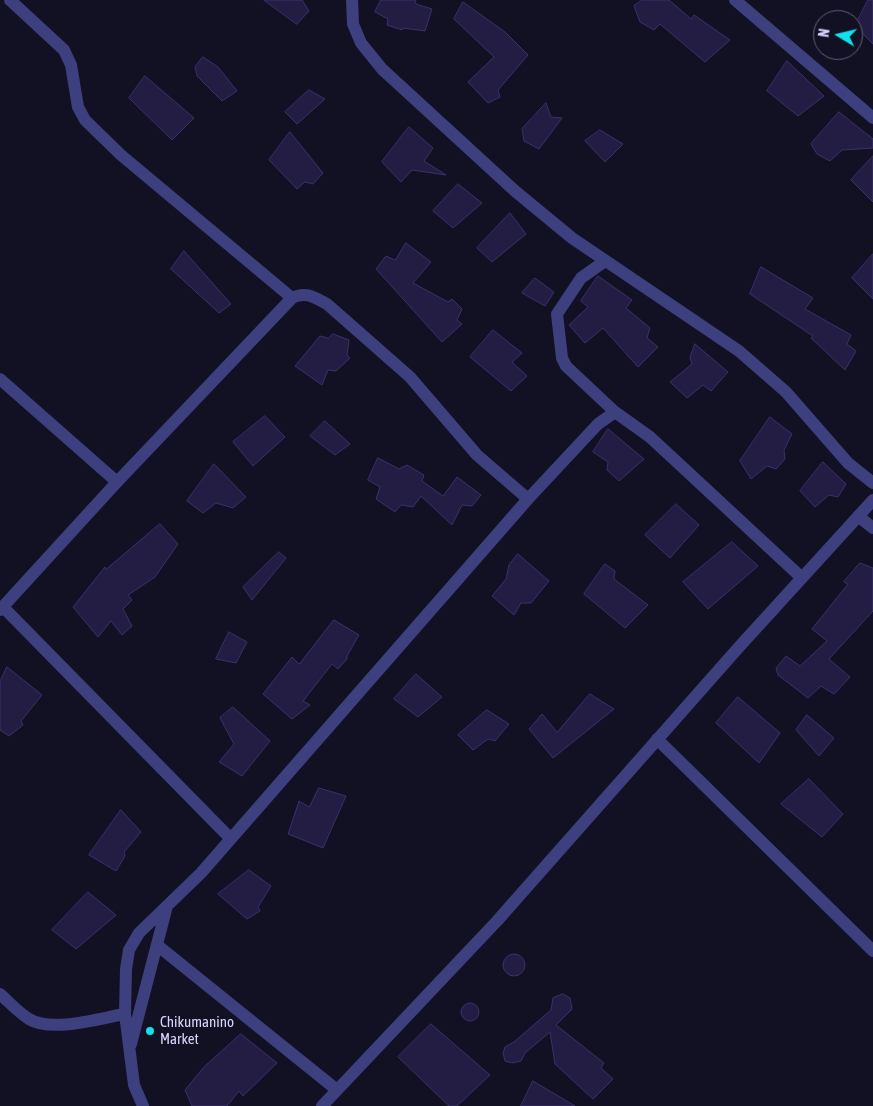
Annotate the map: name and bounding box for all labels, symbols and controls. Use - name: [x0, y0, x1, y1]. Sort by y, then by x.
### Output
- north arrow: [813, 10, 863, 60]
- text: N: [816, 27, 833, 38]
- place label: Chikumanino Market: [160, 1013, 234, 1048]
- marker: Chikumanino Market: [144, 1025, 156, 1037]

